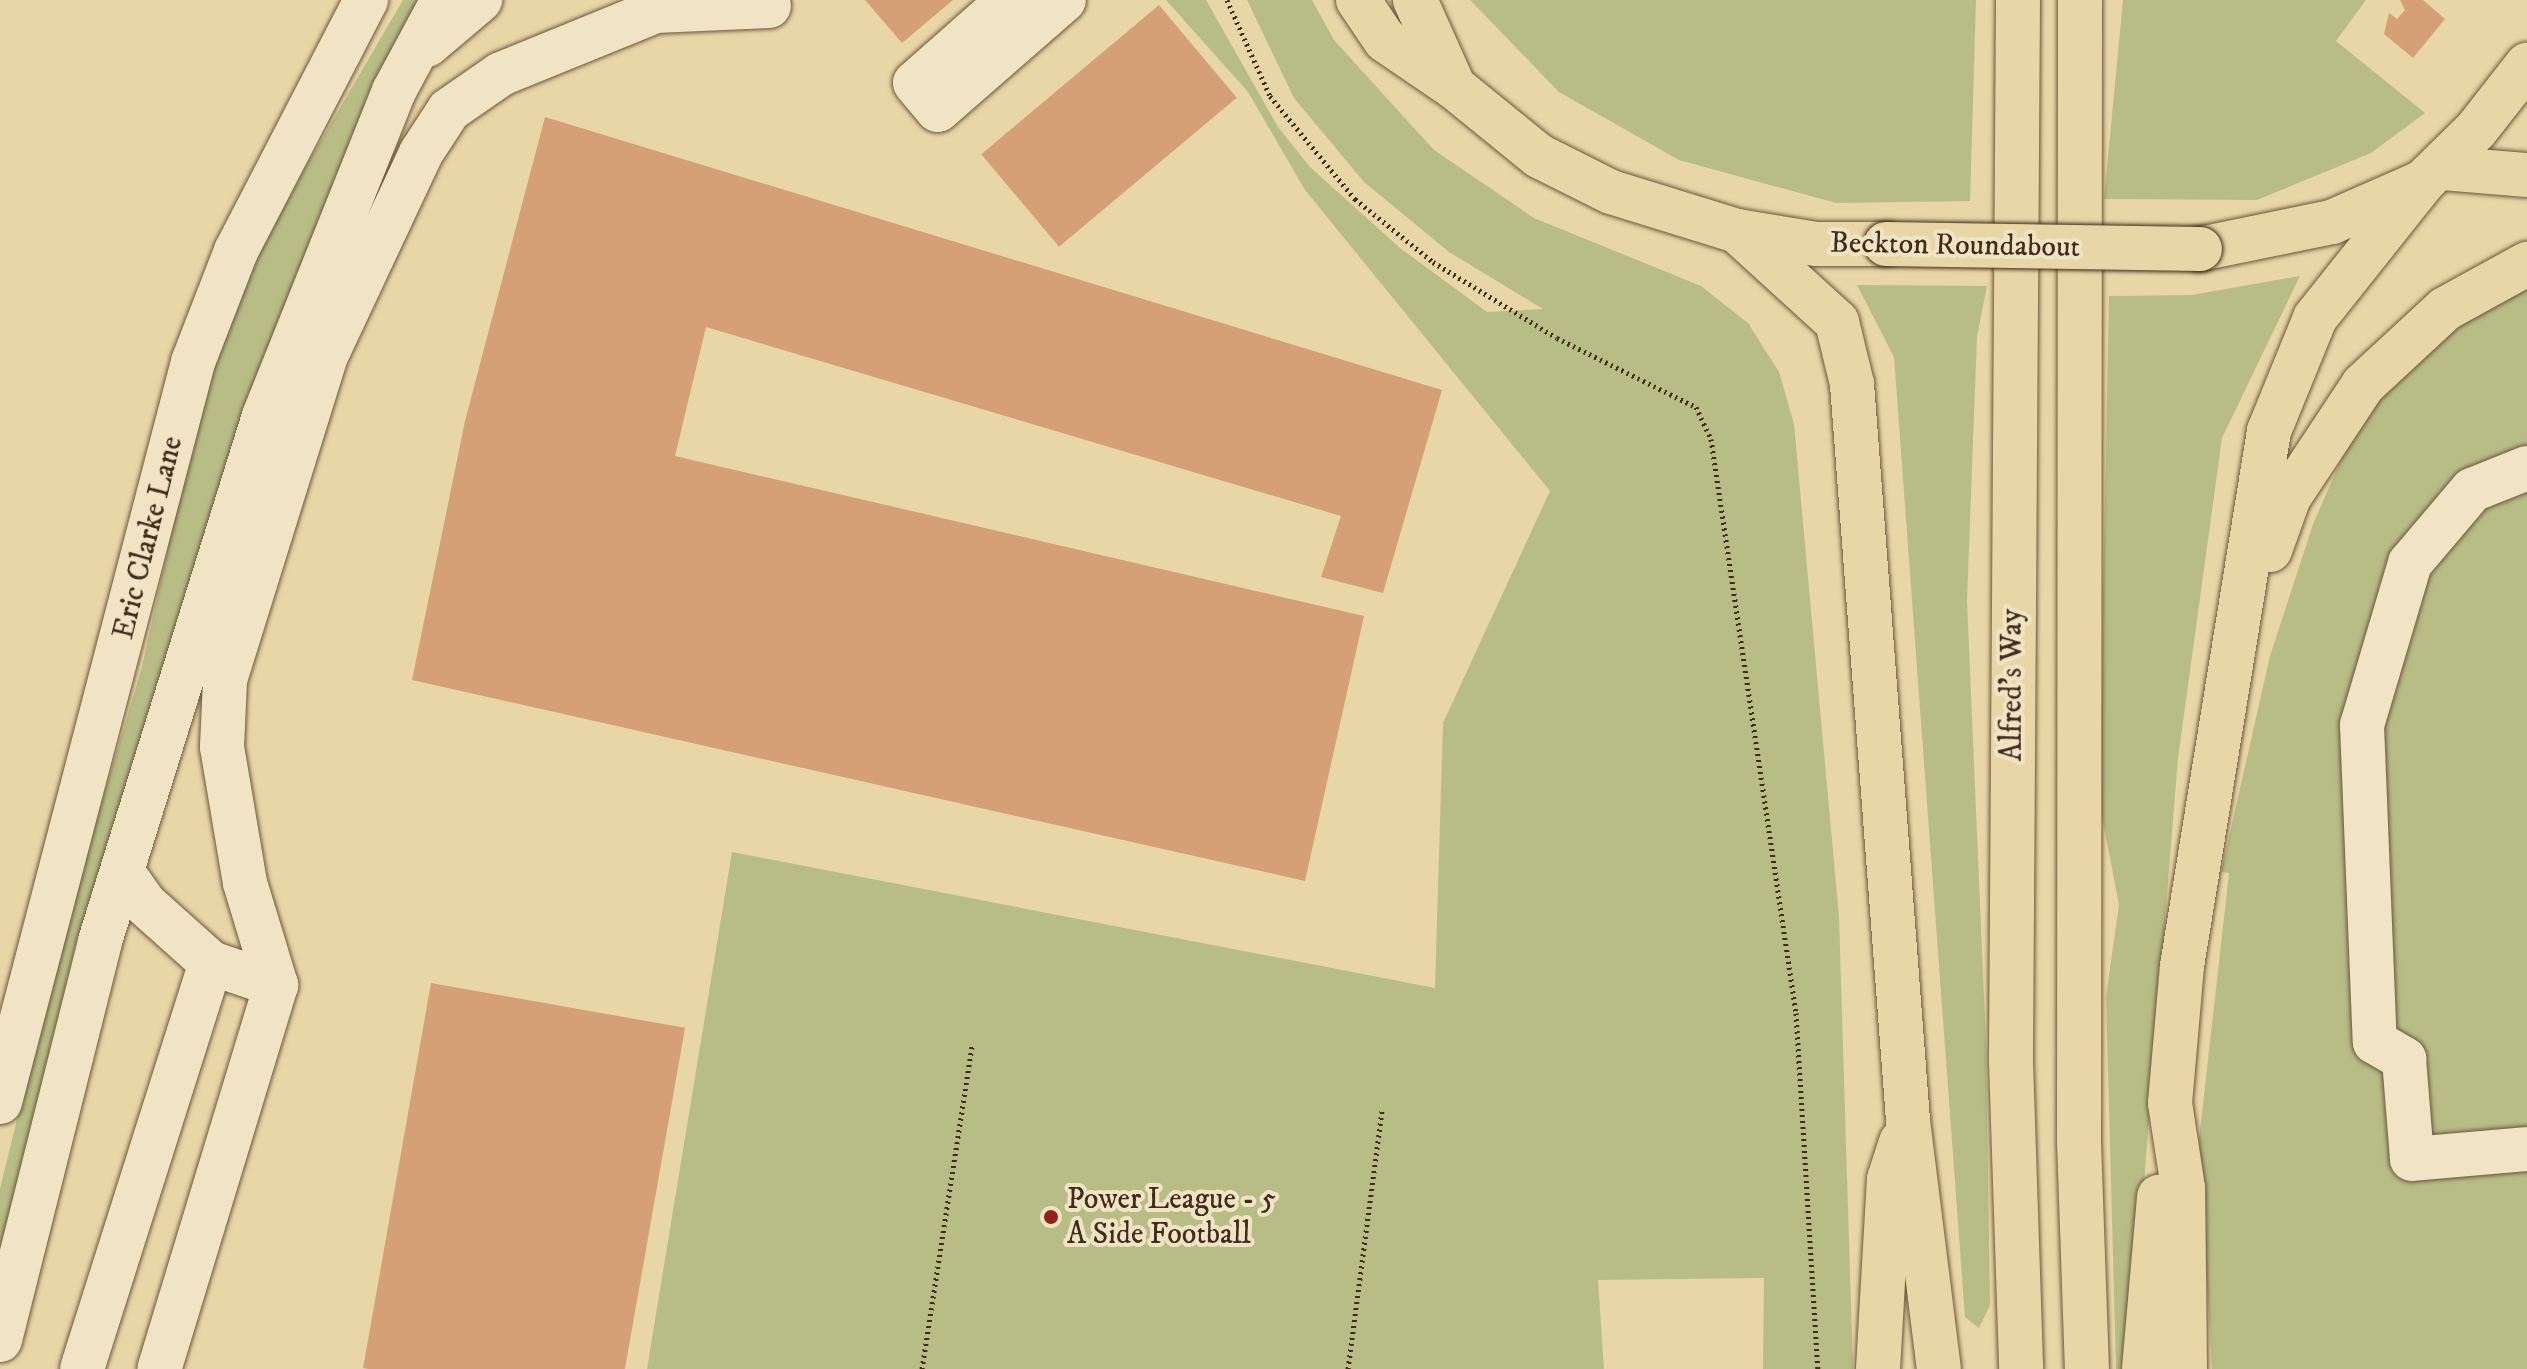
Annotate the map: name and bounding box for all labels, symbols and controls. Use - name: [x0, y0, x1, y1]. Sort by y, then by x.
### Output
- street label: Beckton Roundabout: [1830, 226, 2080, 266]
- street label: Eric Clarke Lane: [106, 433, 192, 643]
- street label: Alfred's Way: [1995, 609, 2031, 761]
- place label: Power League - 5 A Side Football: [1067, 1182, 1276, 1252]
- marker: Power League - 5 A Side Football: [1042, 1208, 1060, 1226]

